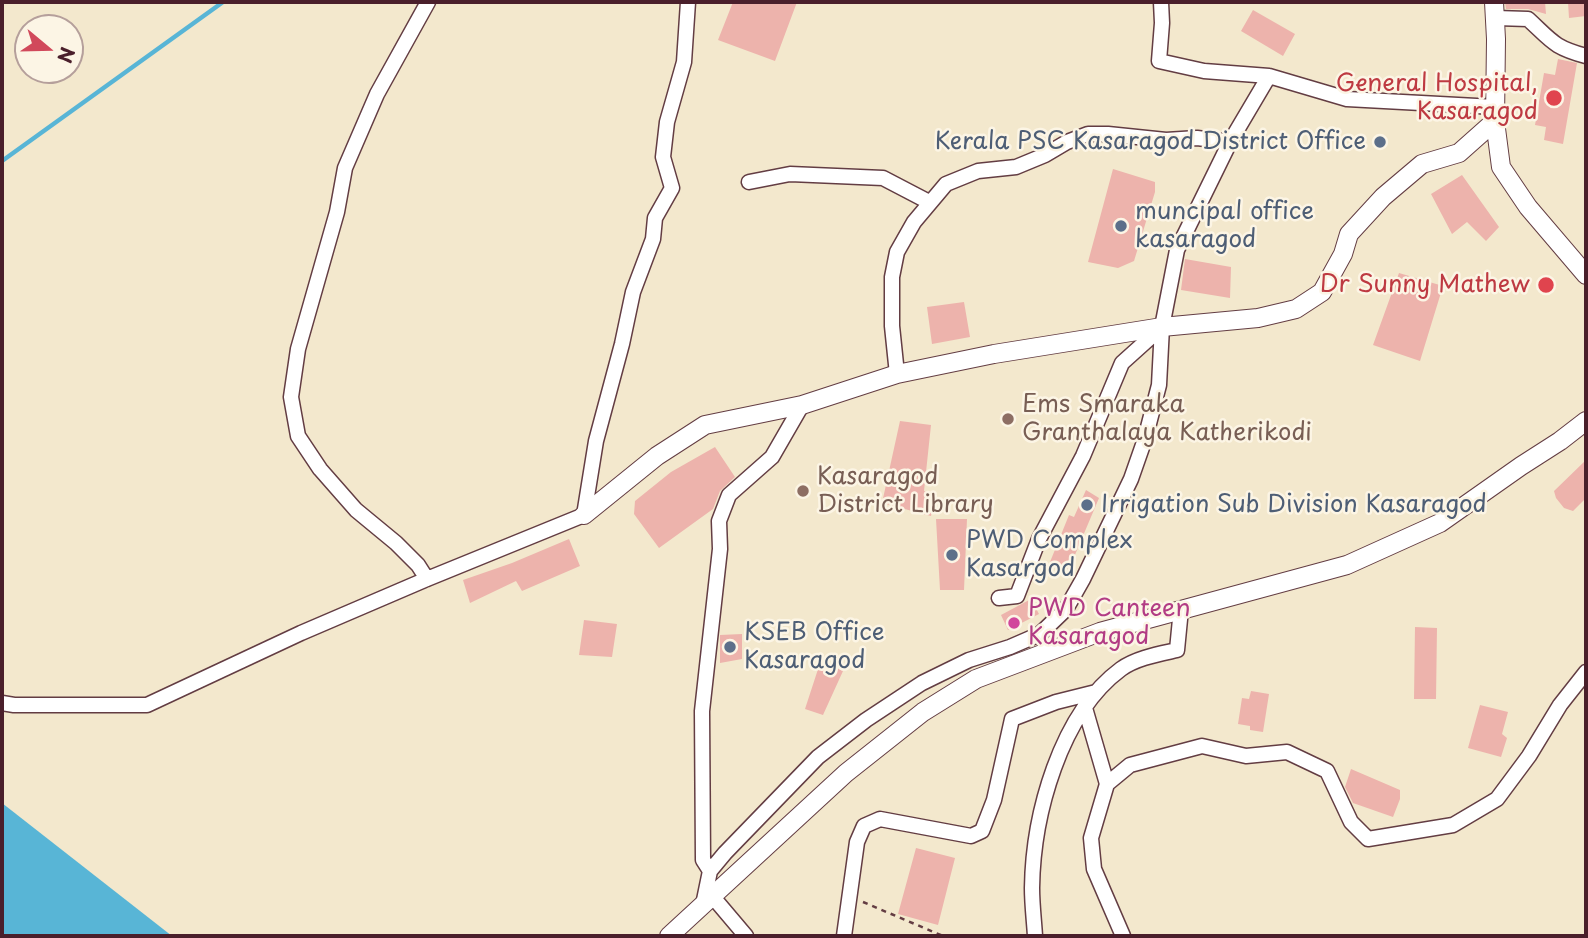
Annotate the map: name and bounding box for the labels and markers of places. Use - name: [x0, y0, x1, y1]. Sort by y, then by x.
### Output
- place label: General Hospital, Kasaragod: [1336, 70, 1538, 126]
- marker: General Hospital, Kasaragod: [1544, 88, 1564, 108]
- place label: Kerala PSC Kasaragod District Office: [935, 128, 1366, 156]
- marker: Kerala PSC Kasaragod District Office: [1372, 134, 1388, 150]
- place label: muncipal office kasaragod: [1135, 198, 1314, 254]
- marker: muncipal office kasaragod: [1113, 218, 1129, 234]
- place label: Dr Sunny Mathew: [1320, 271, 1530, 299]
- marker: Dr Sunny Mathew: [1536, 275, 1556, 295]
- place label: Ems Smaraka Granthalaya Katherikodi: [1022, 391, 1312, 447]
- marker: Ems Smaraka Granthalaya Katherikodi: [1000, 411, 1016, 427]
- place label: Kasaragod District Library: [817, 463, 994, 519]
- marker: Kasaragod District Library: [795, 483, 811, 499]
- place label: Irrigation Sub Division Kasaragod: [1101, 491, 1487, 519]
- marker: Irrigation Sub Division Kasaragod: [1079, 497, 1095, 513]
- place label: PWD Complex Kasargod: [966, 527, 1132, 583]
- marker: PWD Complex Kasargod: [944, 547, 960, 563]
- place label: PWD Canteen Kasaragod: [1028, 595, 1191, 651]
- marker: PWD Canteen Kasaragod: [1006, 615, 1022, 631]
- place label: KSEB Office Kasaragod: [744, 619, 885, 675]
- marker: KSEB Office Kasaragod: [722, 639, 738, 655]

